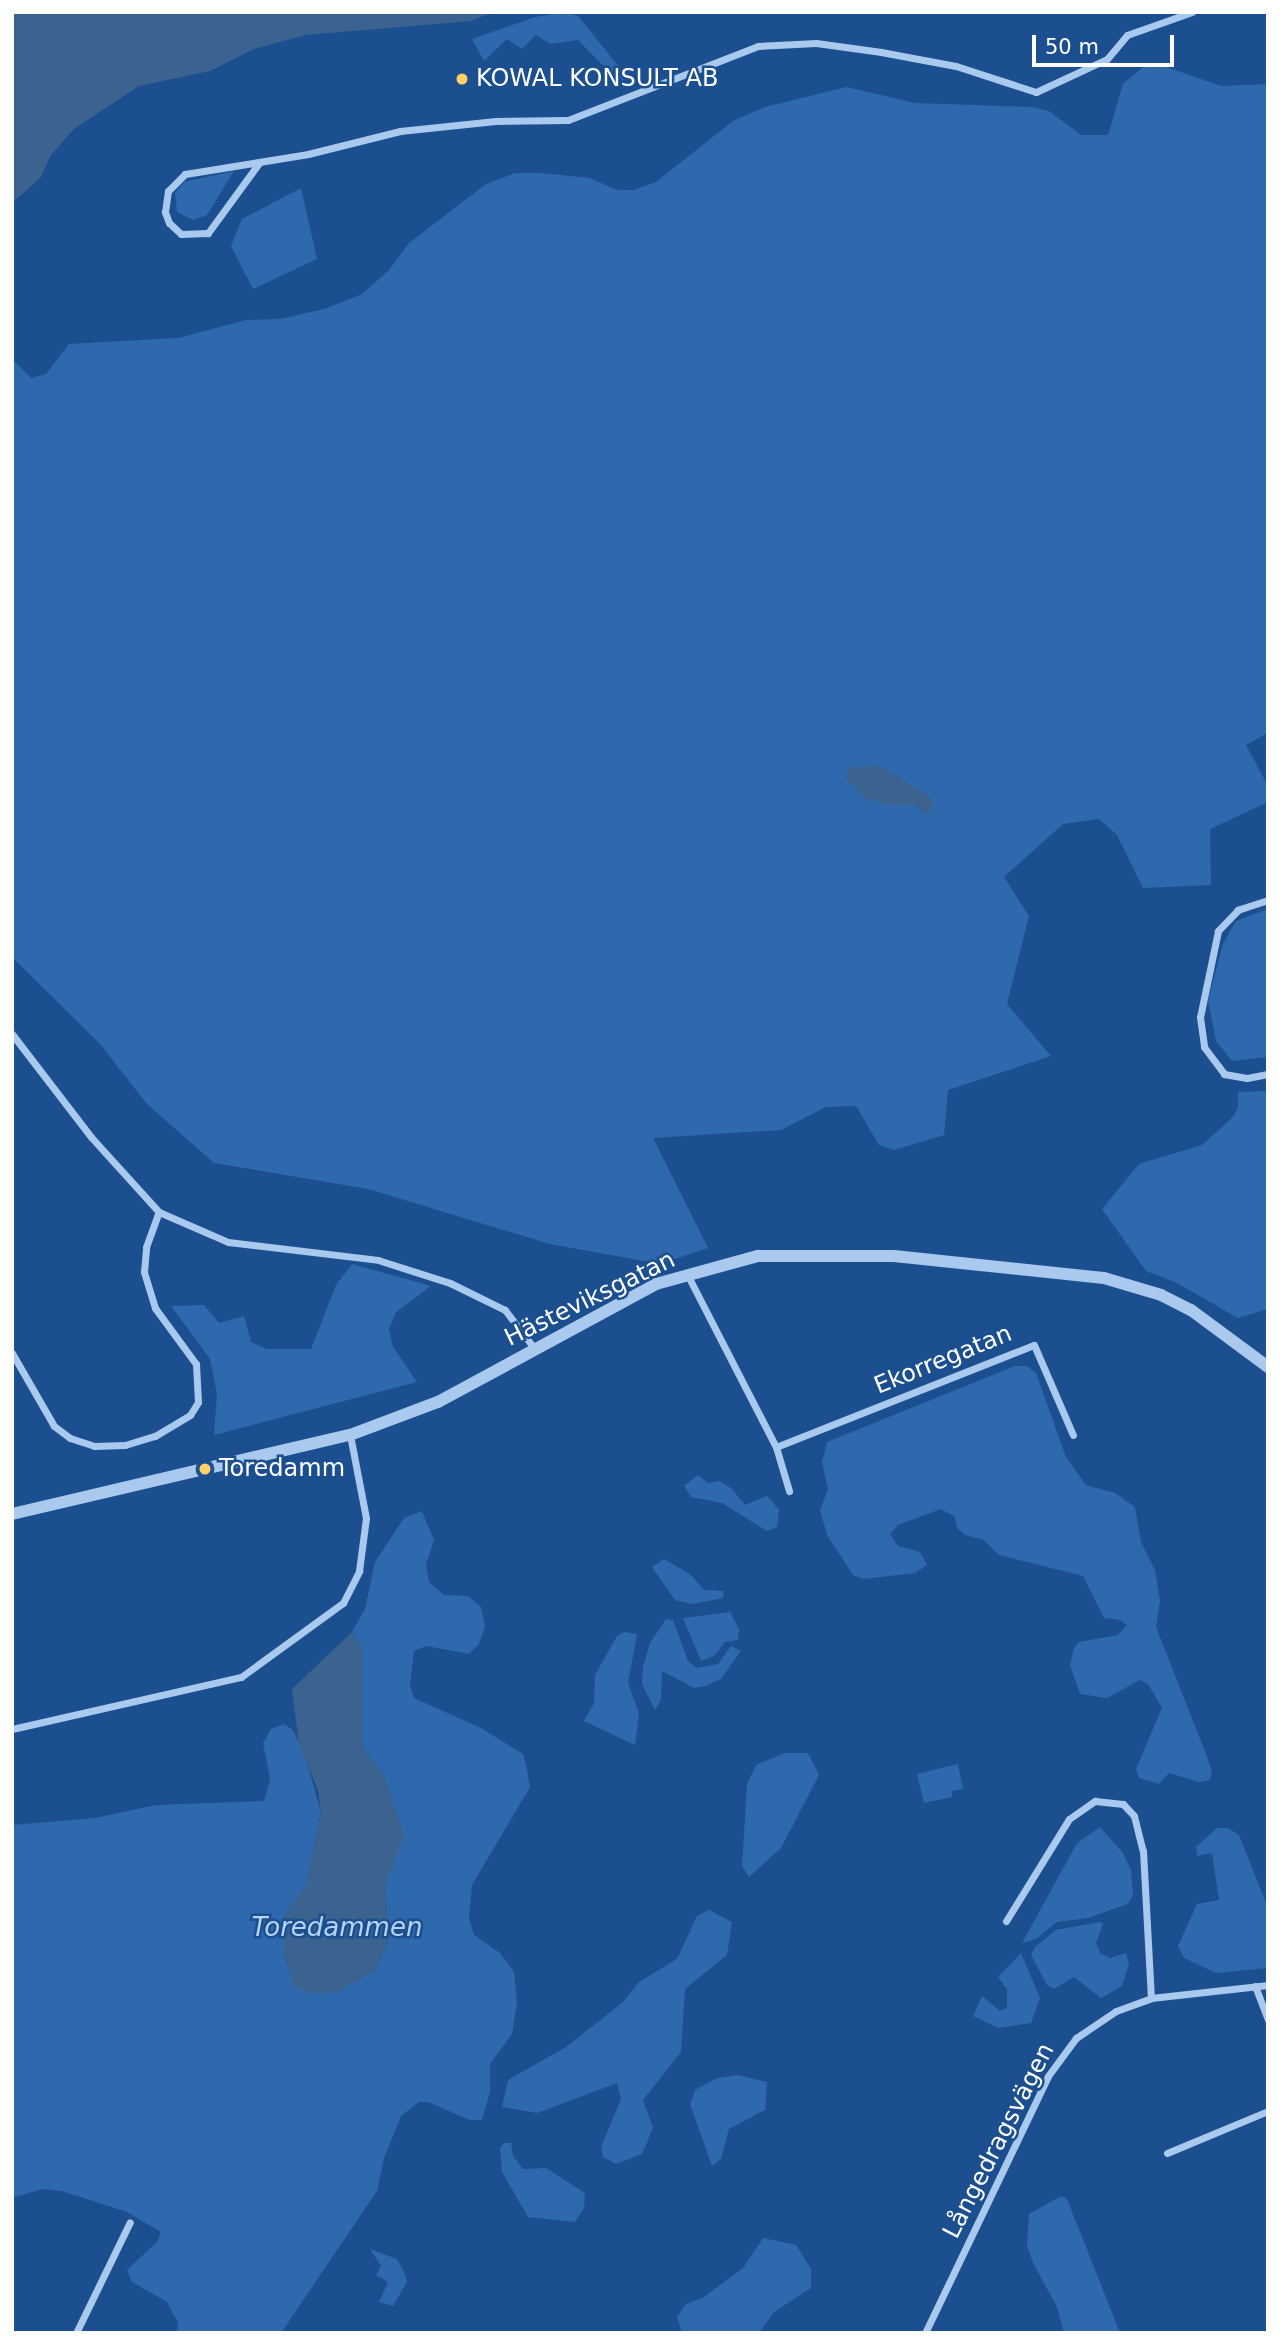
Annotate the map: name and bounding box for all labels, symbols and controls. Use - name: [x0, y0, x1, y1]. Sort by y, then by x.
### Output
- scale bar: [1035, 21, 1177, 65]
- text: 50 m: [1045, 35, 1099, 59]
- place label: KOWAL KONSULT AB: [476, 65, 718, 93]
- marker: KOWAL KONSULT AB: [454, 71, 470, 87]
- street label: Hästeviksgatan: [500, 1245, 680, 1353]
- street label: Ekorregatan: [870, 1319, 1016, 1401]
- place label: Toredamm: [219, 1455, 345, 1483]
- marker: Toredamm: [197, 1461, 213, 1477]
- water label: Toredammen: [252, 1912, 422, 1944]
- street label: Långedragsvägen: [937, 2039, 1061, 2243]

